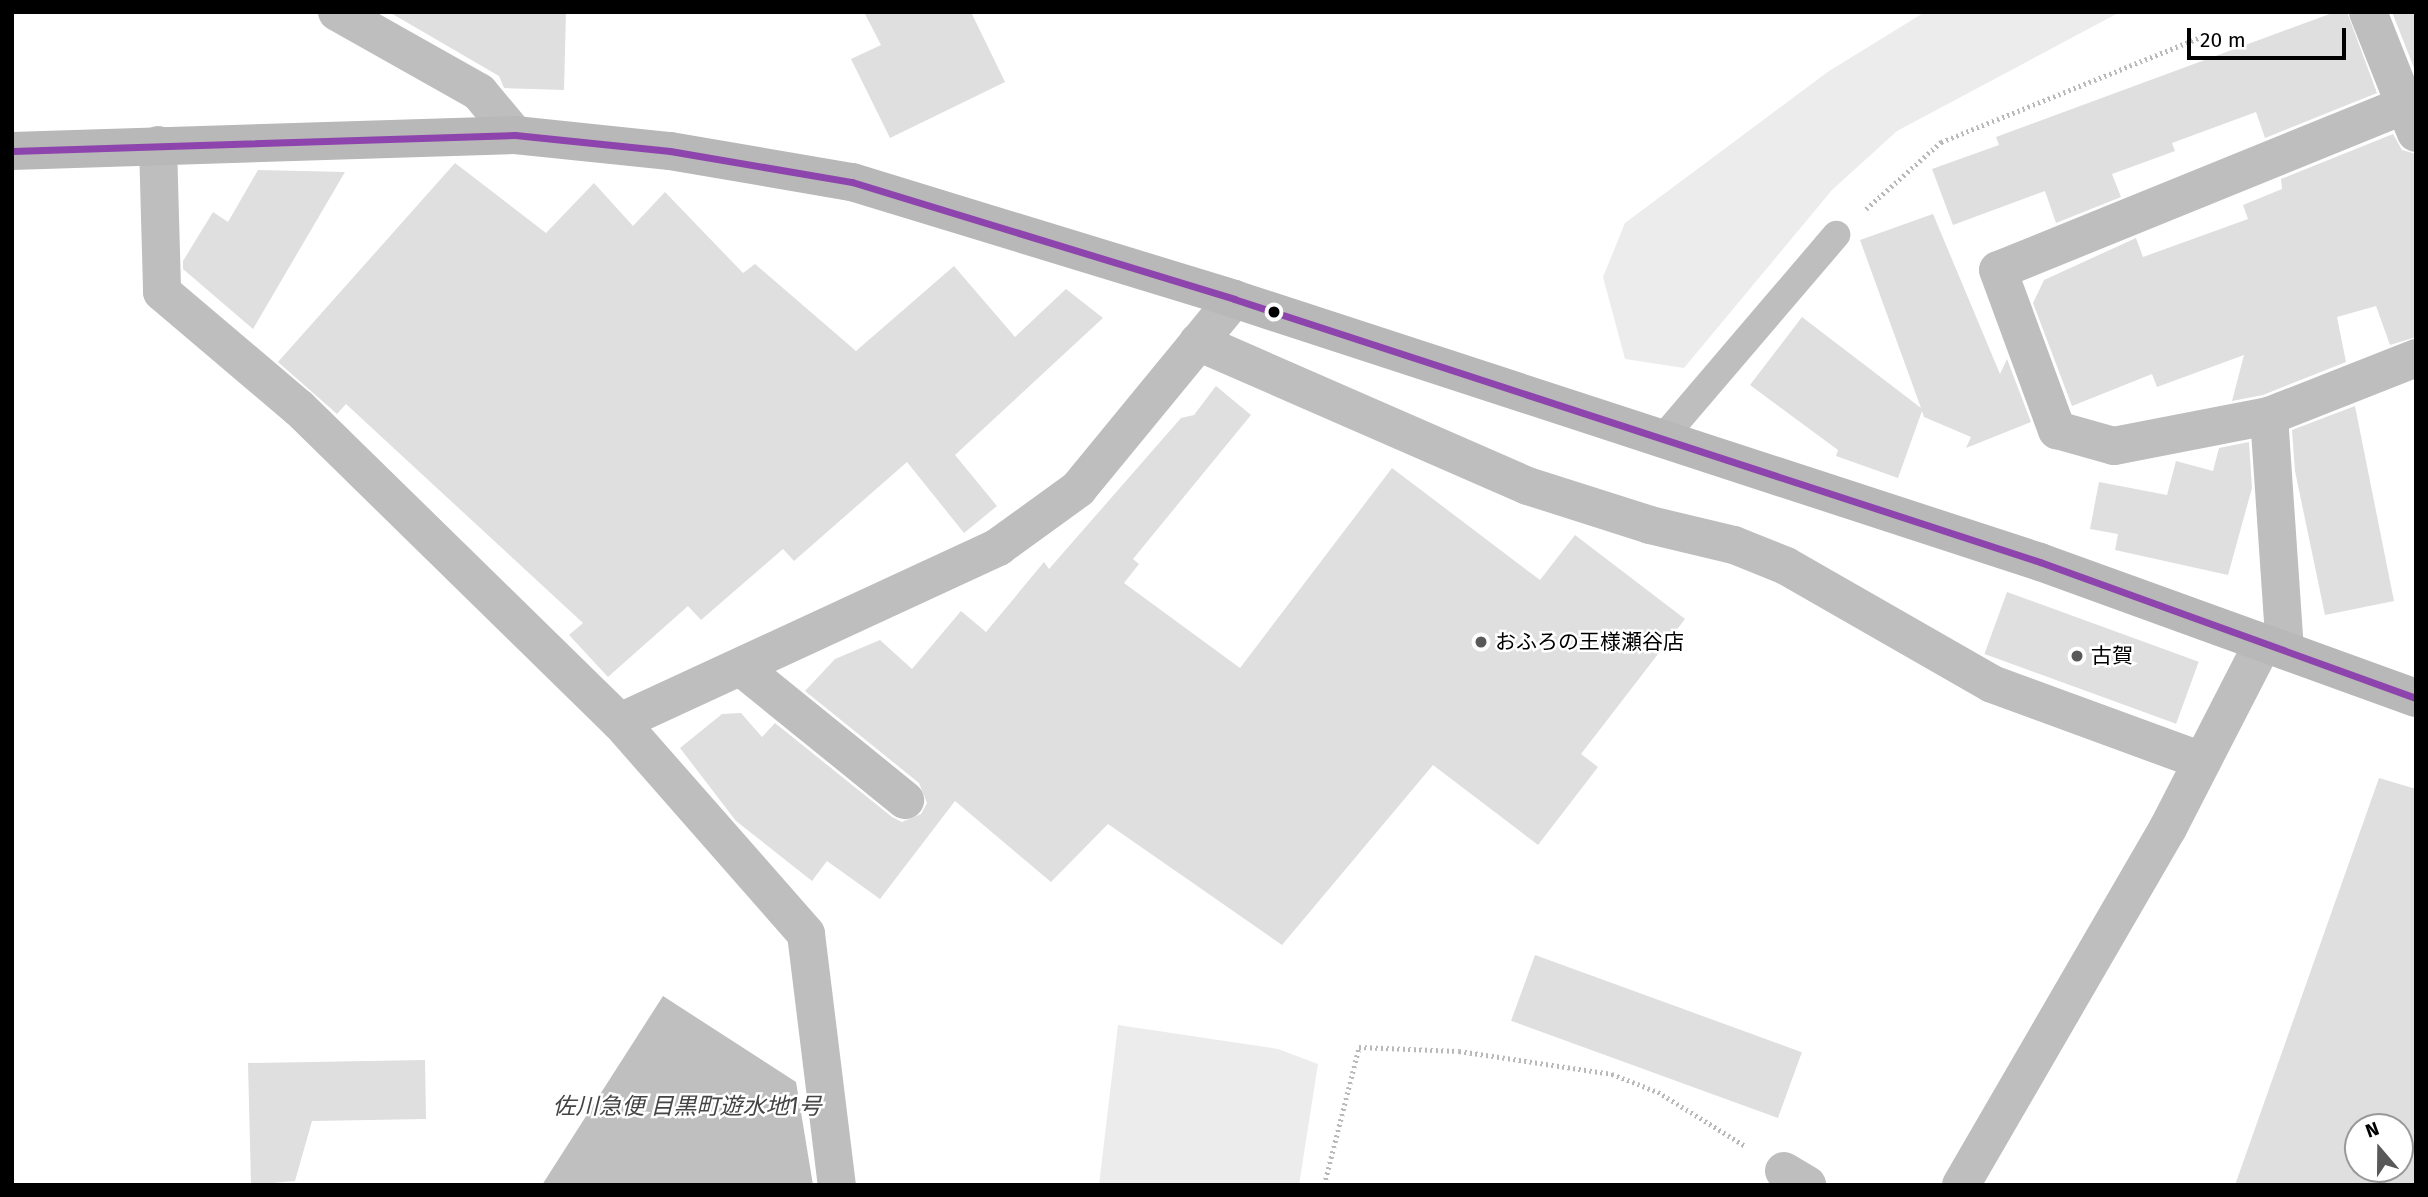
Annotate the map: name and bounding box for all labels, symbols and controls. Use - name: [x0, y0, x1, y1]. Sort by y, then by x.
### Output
- scale bar: [2190, 14, 2349, 58]
- text: 20 m: [2200, 27, 2246, 53]
- unlabelled marker: [1267, 305, 1281, 319]
- place label: おふろの王様瀬谷店: [1495, 629, 1684, 655]
- marker: おふろの王様瀬谷店: [1473, 634, 1489, 650]
- place label: 古賀: [2091, 643, 2133, 669]
- marker: 古賀: [2069, 648, 2085, 664]
- water label: 佐川急便 目黒町遊水地1号: [553, 1092, 821, 1120]
- north arrow: [2344, 1113, 2414, 1183]
- text: N: [2362, 1117, 2382, 1143]

